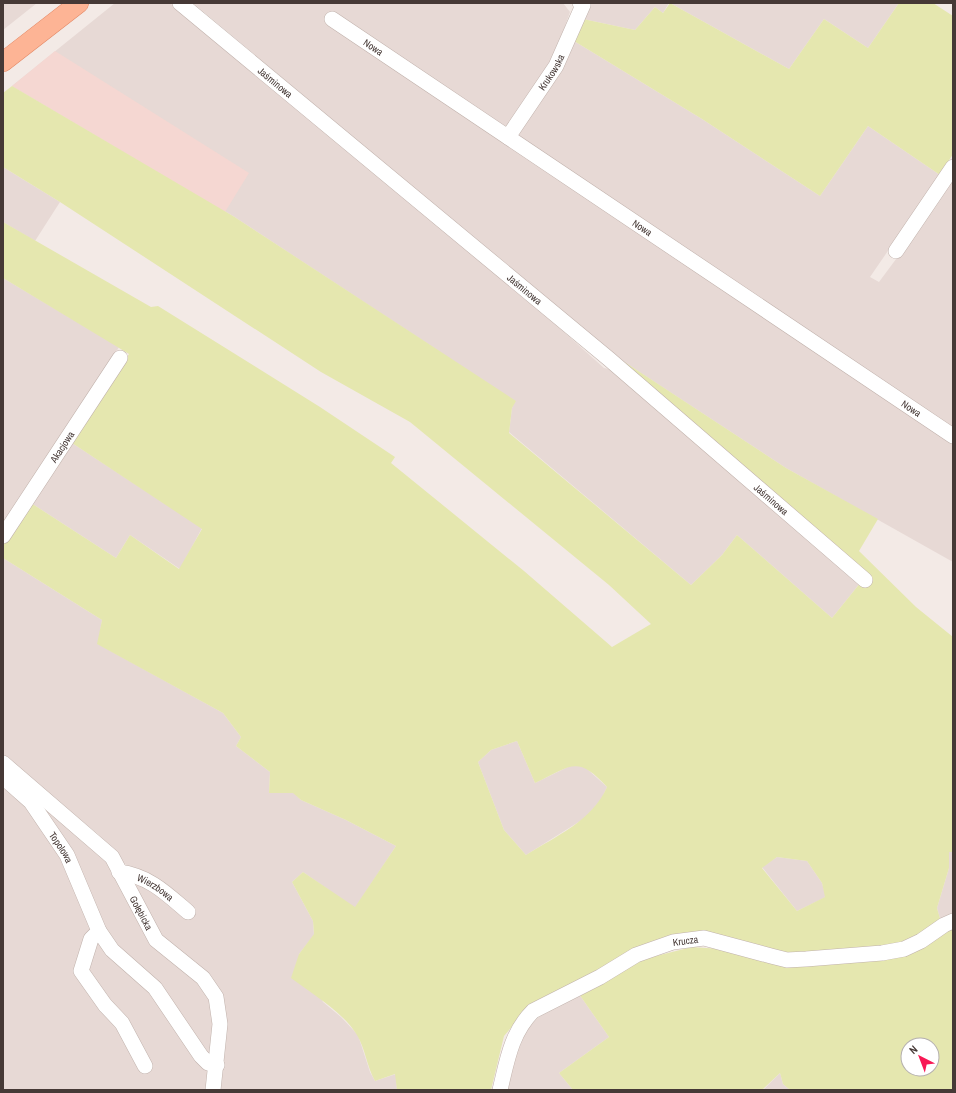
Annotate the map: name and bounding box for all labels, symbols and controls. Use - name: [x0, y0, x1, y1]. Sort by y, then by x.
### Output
- street label: Nowa: [361, 36, 386, 59]
- street label: Krukowska: [535, 52, 568, 93]
- street label: Jaśminowa: [255, 64, 296, 101]
- street label: Nowa: [630, 217, 655, 239]
- street label: Jaśminowa: [504, 271, 545, 308]
- street label: Nowa: [899, 397, 924, 420]
- street label: Akacjowa: [47, 428, 78, 466]
- street label: Jaśminowa: [751, 481, 791, 518]
- street label: Topolowa: [46, 829, 76, 865]
- street label: Wierzbowa: [135, 871, 177, 904]
- street label: Gołębicka: [127, 894, 156, 933]
- street label: Krucza: [672, 933, 699, 949]
- north arrow: [900, 1037, 940, 1077]
- text: N: [906, 1042, 920, 1057]

